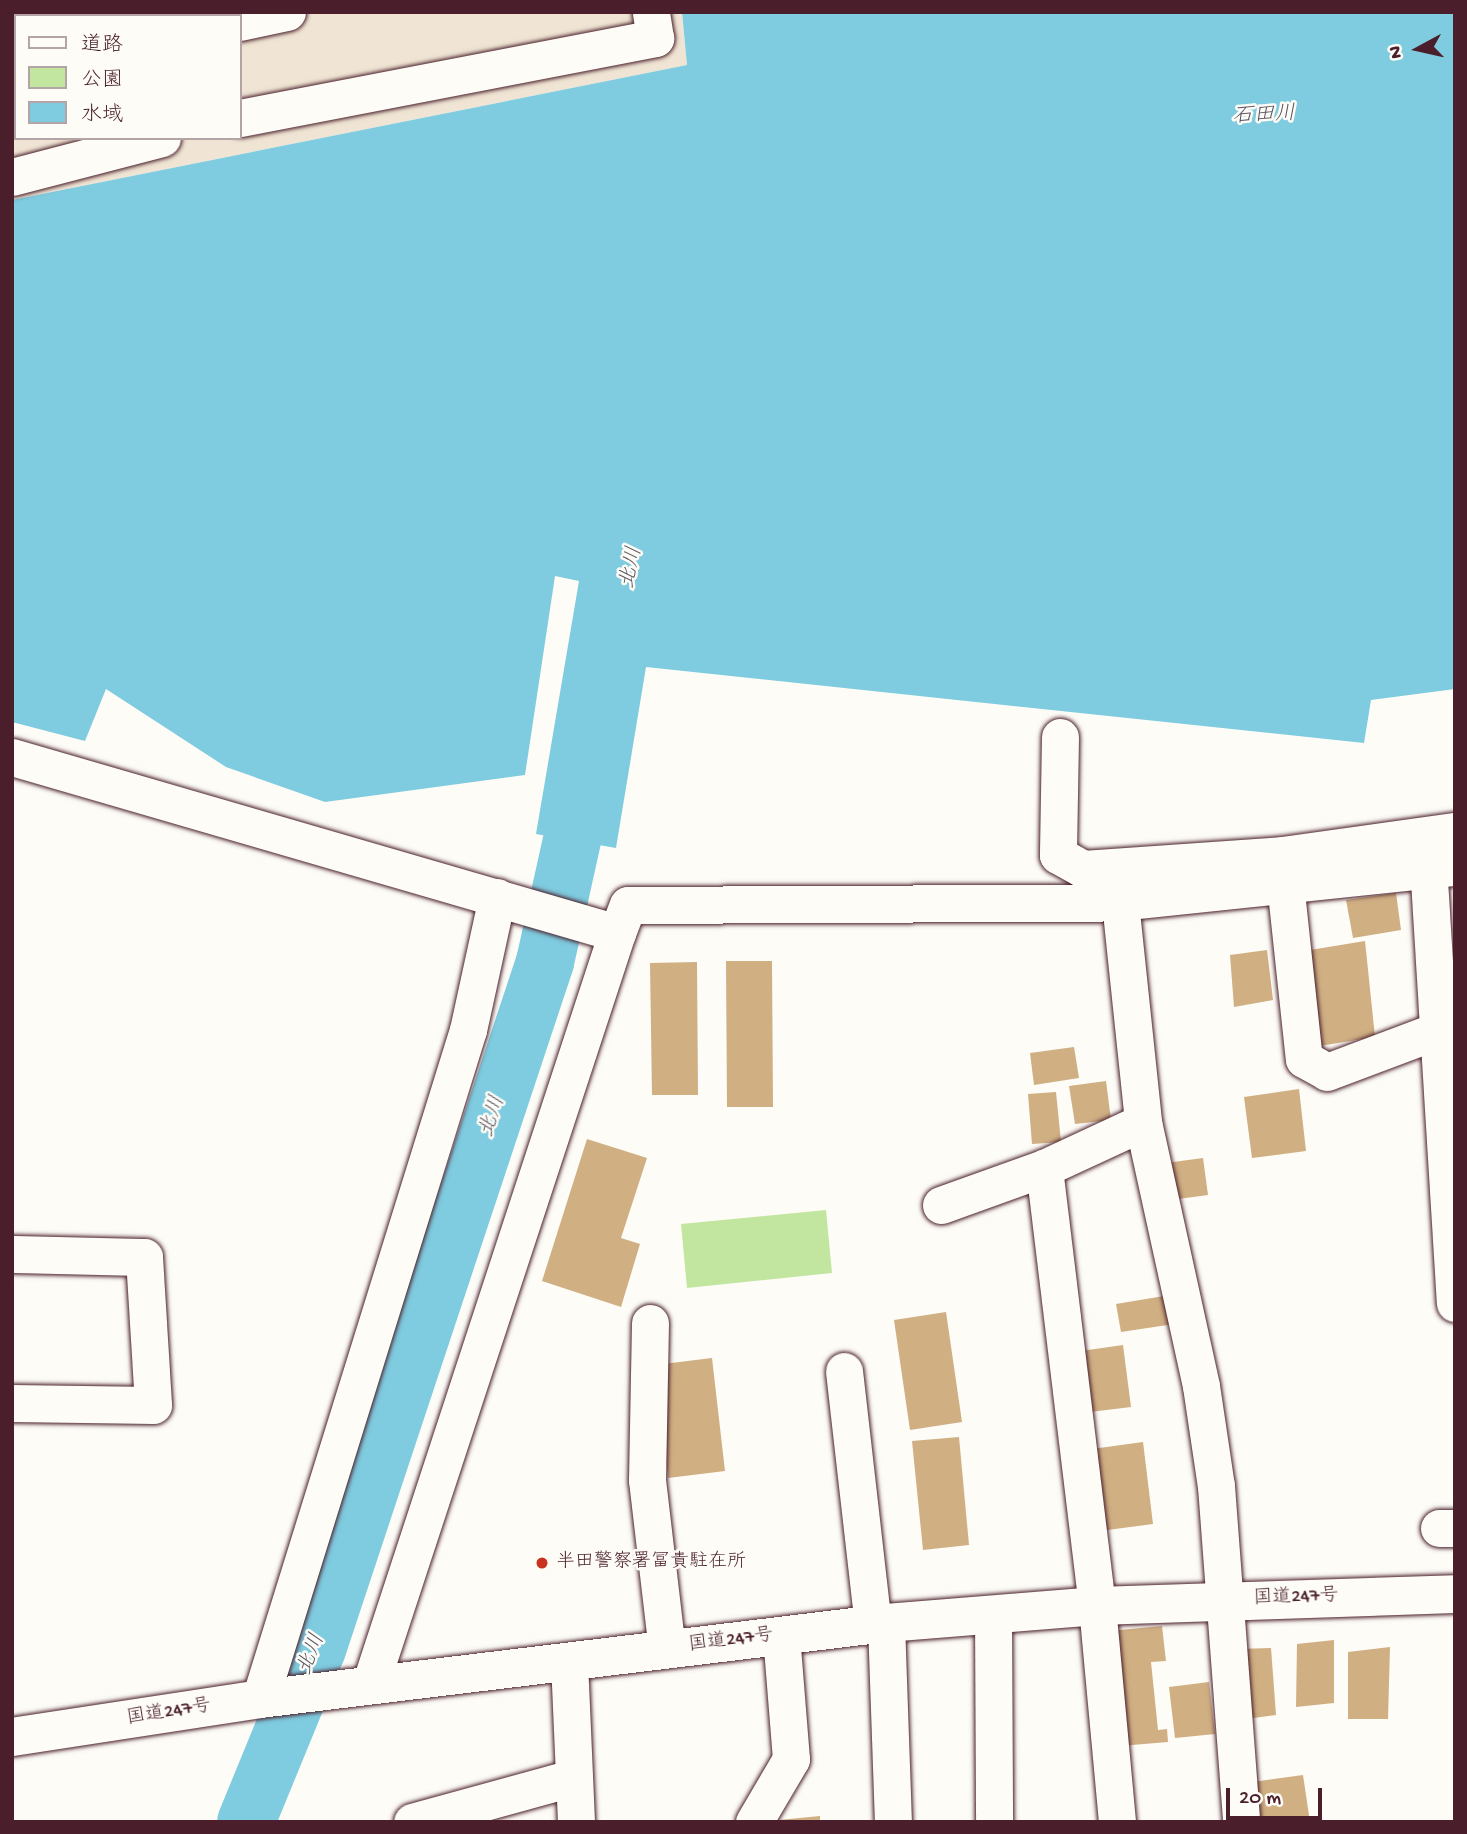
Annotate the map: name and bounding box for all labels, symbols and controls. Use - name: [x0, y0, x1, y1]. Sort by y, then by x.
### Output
- legend: [14, 14, 242, 140]
- north arrow: [1383, 14, 1453, 84]
- text: 道路: [81, 34, 123, 59]
- text: N: [1384, 44, 1409, 60]
- text: 公園: [81, 69, 123, 94]
- water label: 石田川: [1232, 103, 1296, 131]
- text: 水域: [81, 104, 123, 129]
- water label: 北川: [616, 545, 650, 591]
- water label: 北川: [476, 1093, 512, 1141]
- place label: 半田警察署冨貴駐在所: [556, 1552, 746, 1574]
- marker: 半田警察署冨貴駐在所: [534, 1555, 550, 1571]
- street label: 国道247号: [1253, 1585, 1339, 1611]
- street label: 国道247号: [687, 1624, 775, 1658]
- water label: 北川: [294, 1631, 332, 1679]
- street label: 国道247号: [125, 1695, 213, 1731]
- scale bar: [1229, 1774, 1325, 1818]
- text: 20 m: [1239, 1787, 1281, 1812]

